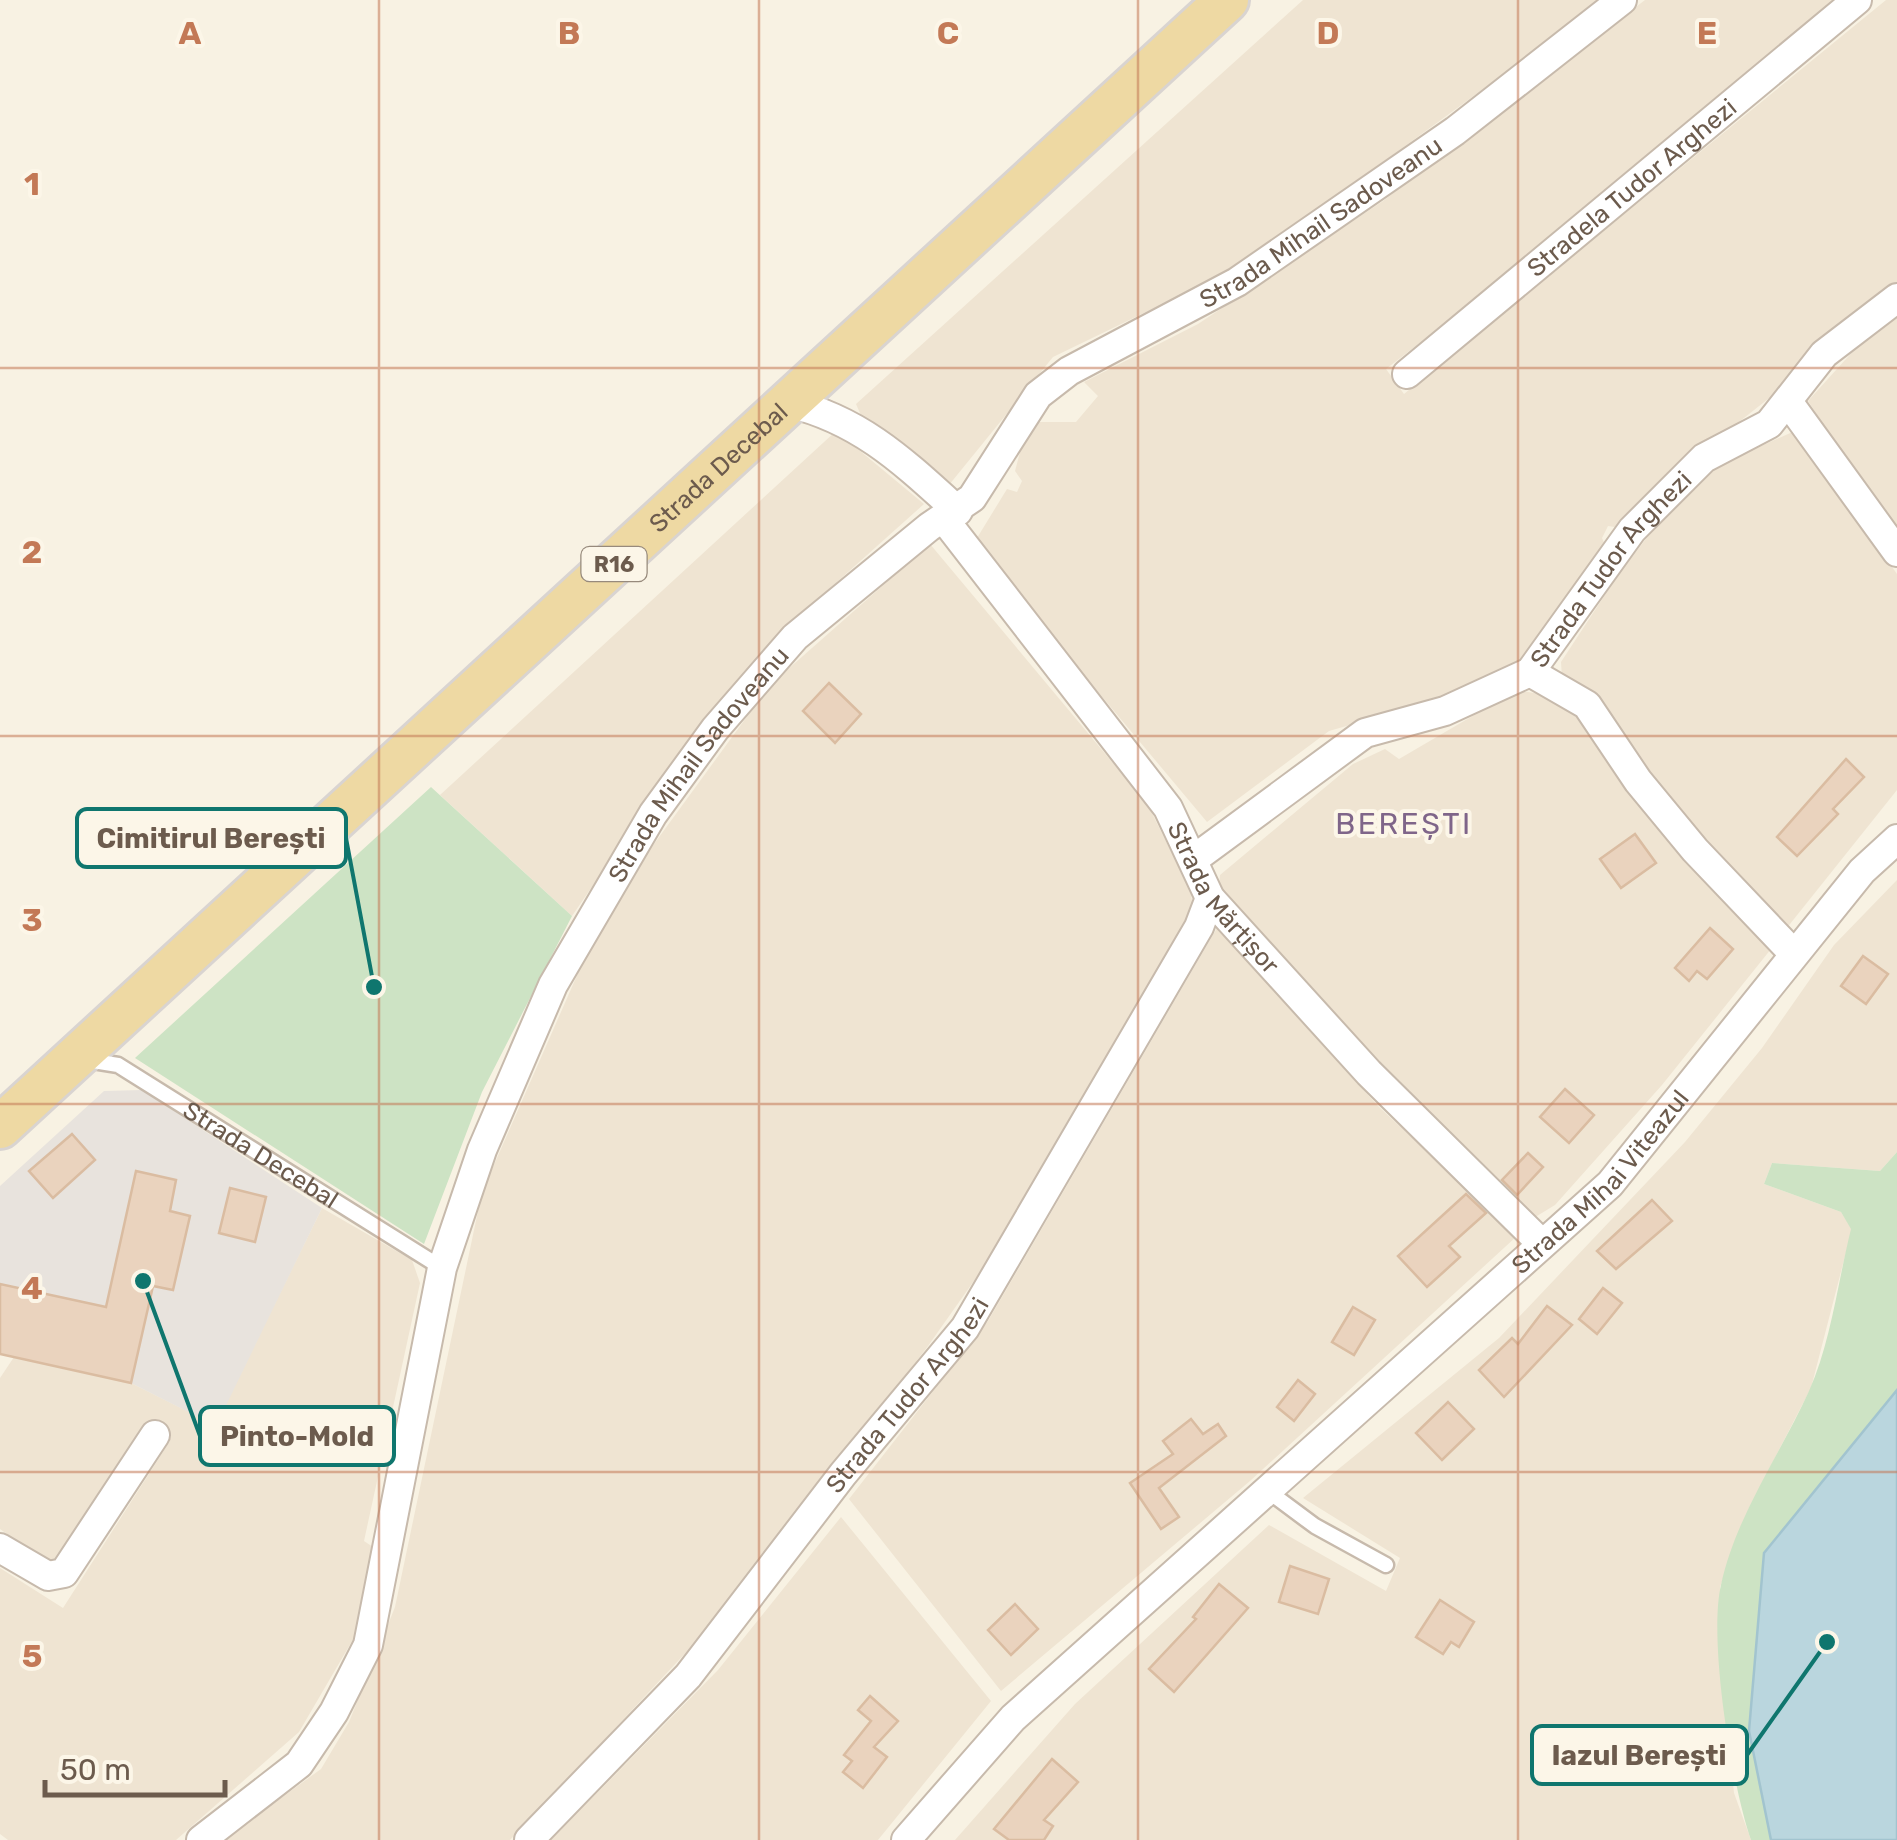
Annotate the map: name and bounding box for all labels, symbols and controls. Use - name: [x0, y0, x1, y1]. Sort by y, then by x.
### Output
- text: A: [179, 14, 202, 52]
- text: B: [558, 14, 580, 52]
- text: C: [937, 14, 959, 52]
- text: D: [1317, 14, 1339, 52]
- text: E: [1697, 14, 1717, 52]
- street label: Stradela Tudor Arghezi: [1522, 93, 1742, 283]
- street label: Strada Mihail Sadoveanu: [1195, 131, 1448, 314]
- text: 1: [24, 165, 40, 203]
- street label: Strada Decebal: [643, 397, 793, 538]
- street label: Strada Tudor Arghezi: [1524, 465, 1698, 673]
- text: 2: [22, 533, 42, 571]
- road number: R16: [582, 547, 646, 581]
- street label: Strada Mihail Sadoveanu: [602, 641, 795, 888]
- district label: BEREȘTI: [1335, 806, 1473, 842]
- callout: Cimitirul Berești: [77, 809, 346, 867]
- street label: Strada Mărțișor: [1162, 817, 1286, 980]
- text: Cimitirul Berești: [96, 822, 326, 855]
- text: 3: [21, 901, 43, 939]
- street label: Strada Mihai Viteazul: [1506, 1084, 1695, 1280]
- street label: Strada Decebal: [178, 1096, 343, 1214]
- text: 4: [21, 1269, 43, 1307]
- street label: Strada Tudor Arghezi: [820, 1292, 995, 1499]
- callout: Pinto-Mold: [200, 1407, 394, 1465]
- text: Pinto-Mold: [220, 1420, 374, 1453]
- text: 5: [22, 1637, 42, 1675]
- callout: Iazul Berești: [1532, 1726, 1747, 1784]
- scale bar: [45, 1735, 225, 1797]
- text: Iazul Berești: [1551, 1739, 1727, 1772]
- text: 50 m: [60, 1752, 131, 1788]

